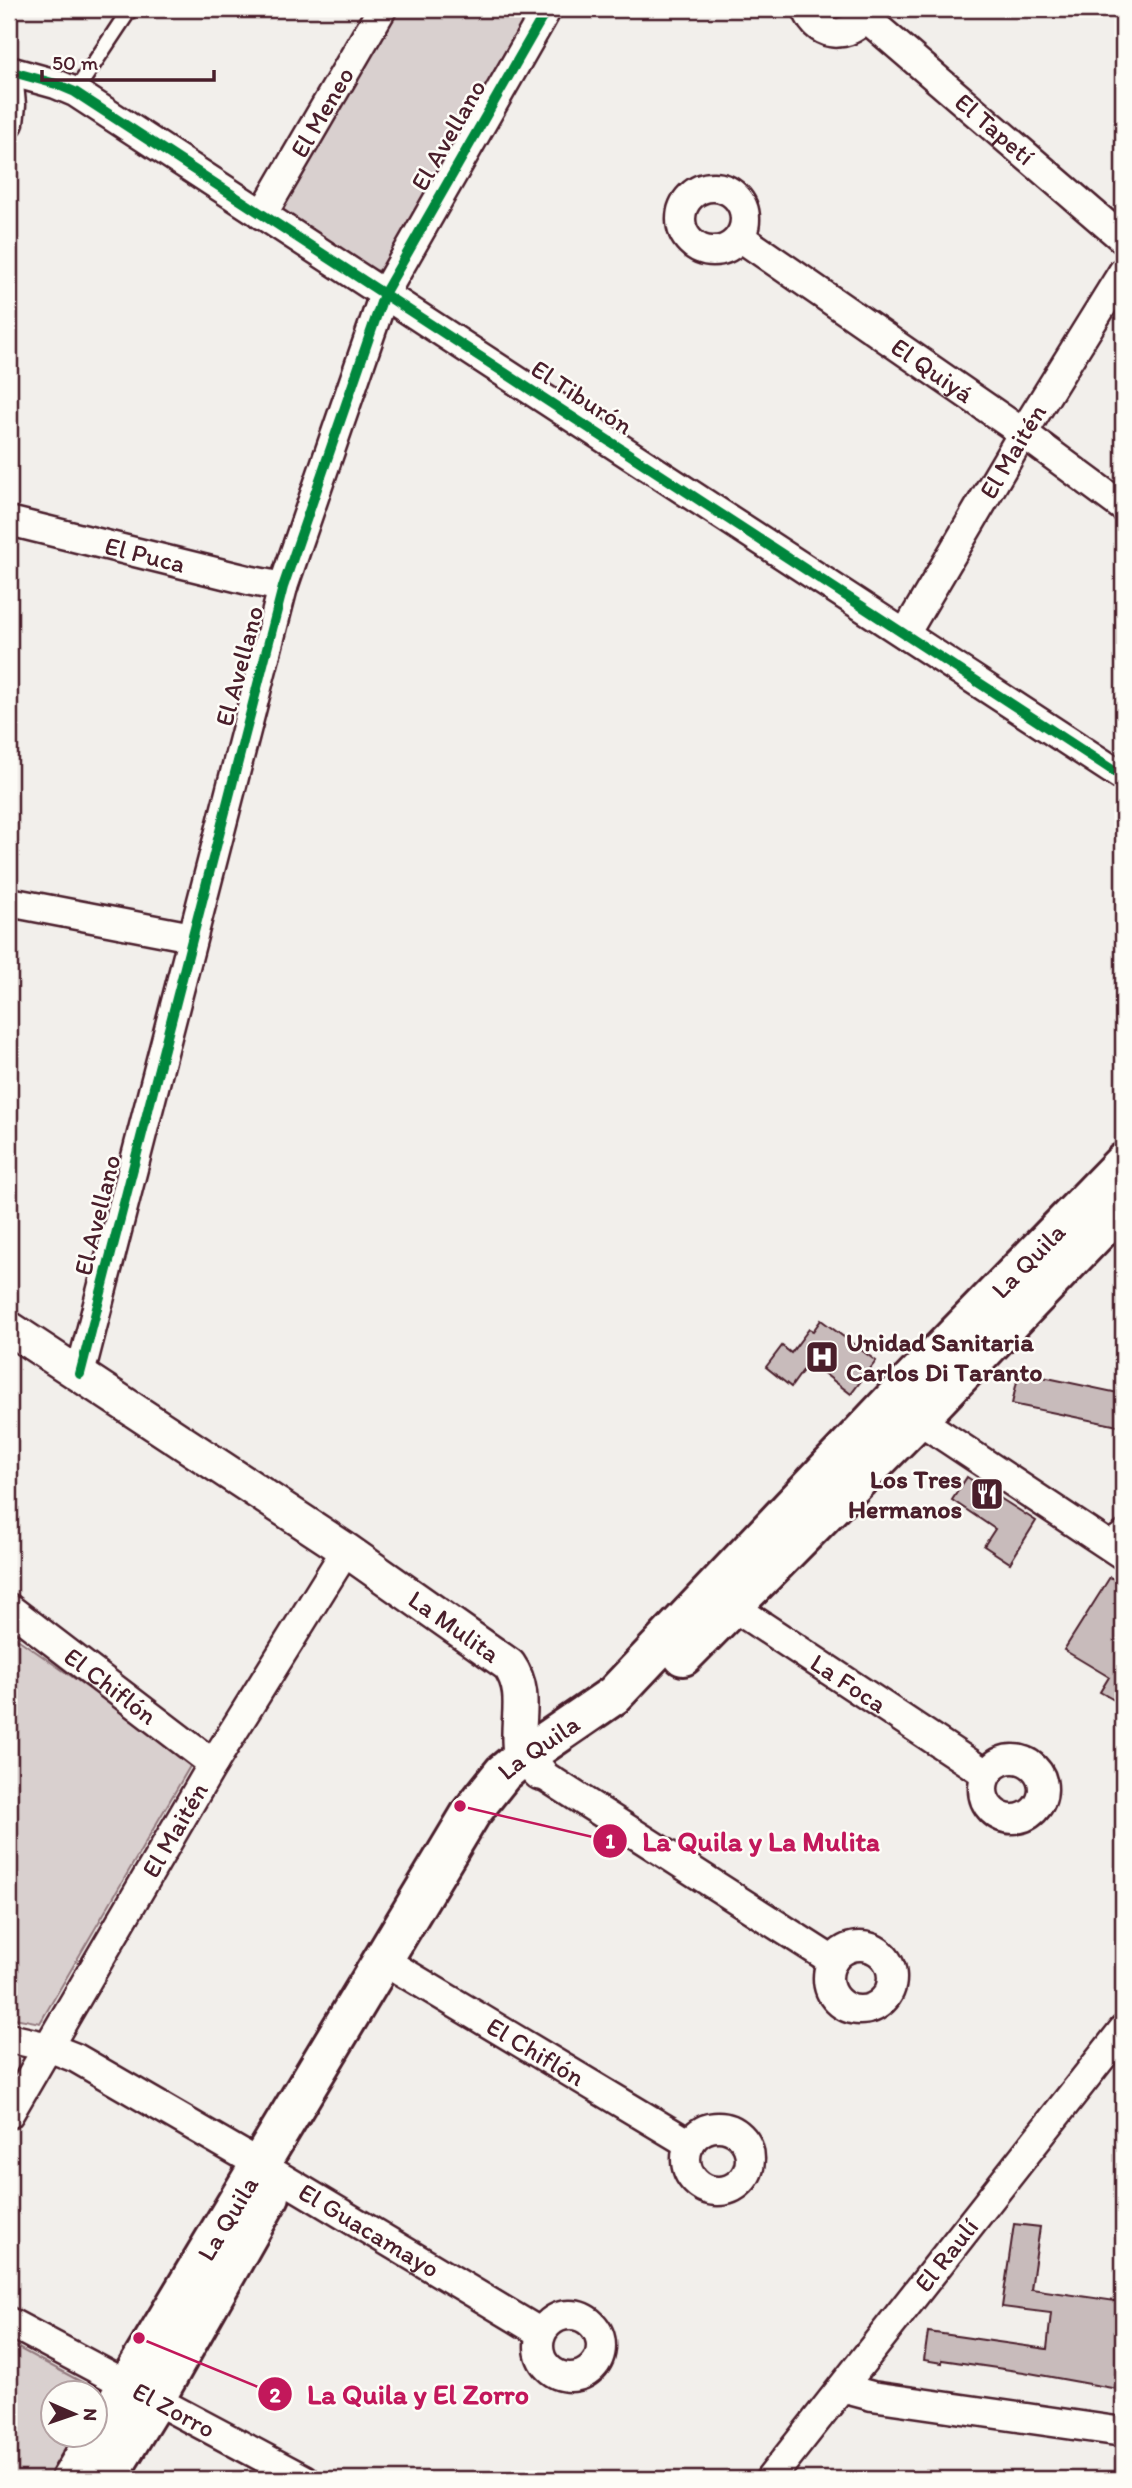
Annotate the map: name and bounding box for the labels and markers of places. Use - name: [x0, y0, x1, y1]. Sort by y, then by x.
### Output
- place label: Unidad Sanitaria Carlos Di Taranto: [846, 1326, 1042, 1388]
- hospital icon: Unidad Sanitaria Carlos Di Taranto: [803, 1338, 841, 1376]
- place label: Los Tres Hermanos: [848, 1463, 962, 1525]
- restaurant icon: Los Tres Hermanos: [968, 1475, 1006, 1513]
- callout: La Quila y La Mulita: [592, 1816, 894, 1865]
- callout: La Quila y El Zorro: [258, 2370, 543, 2419]

